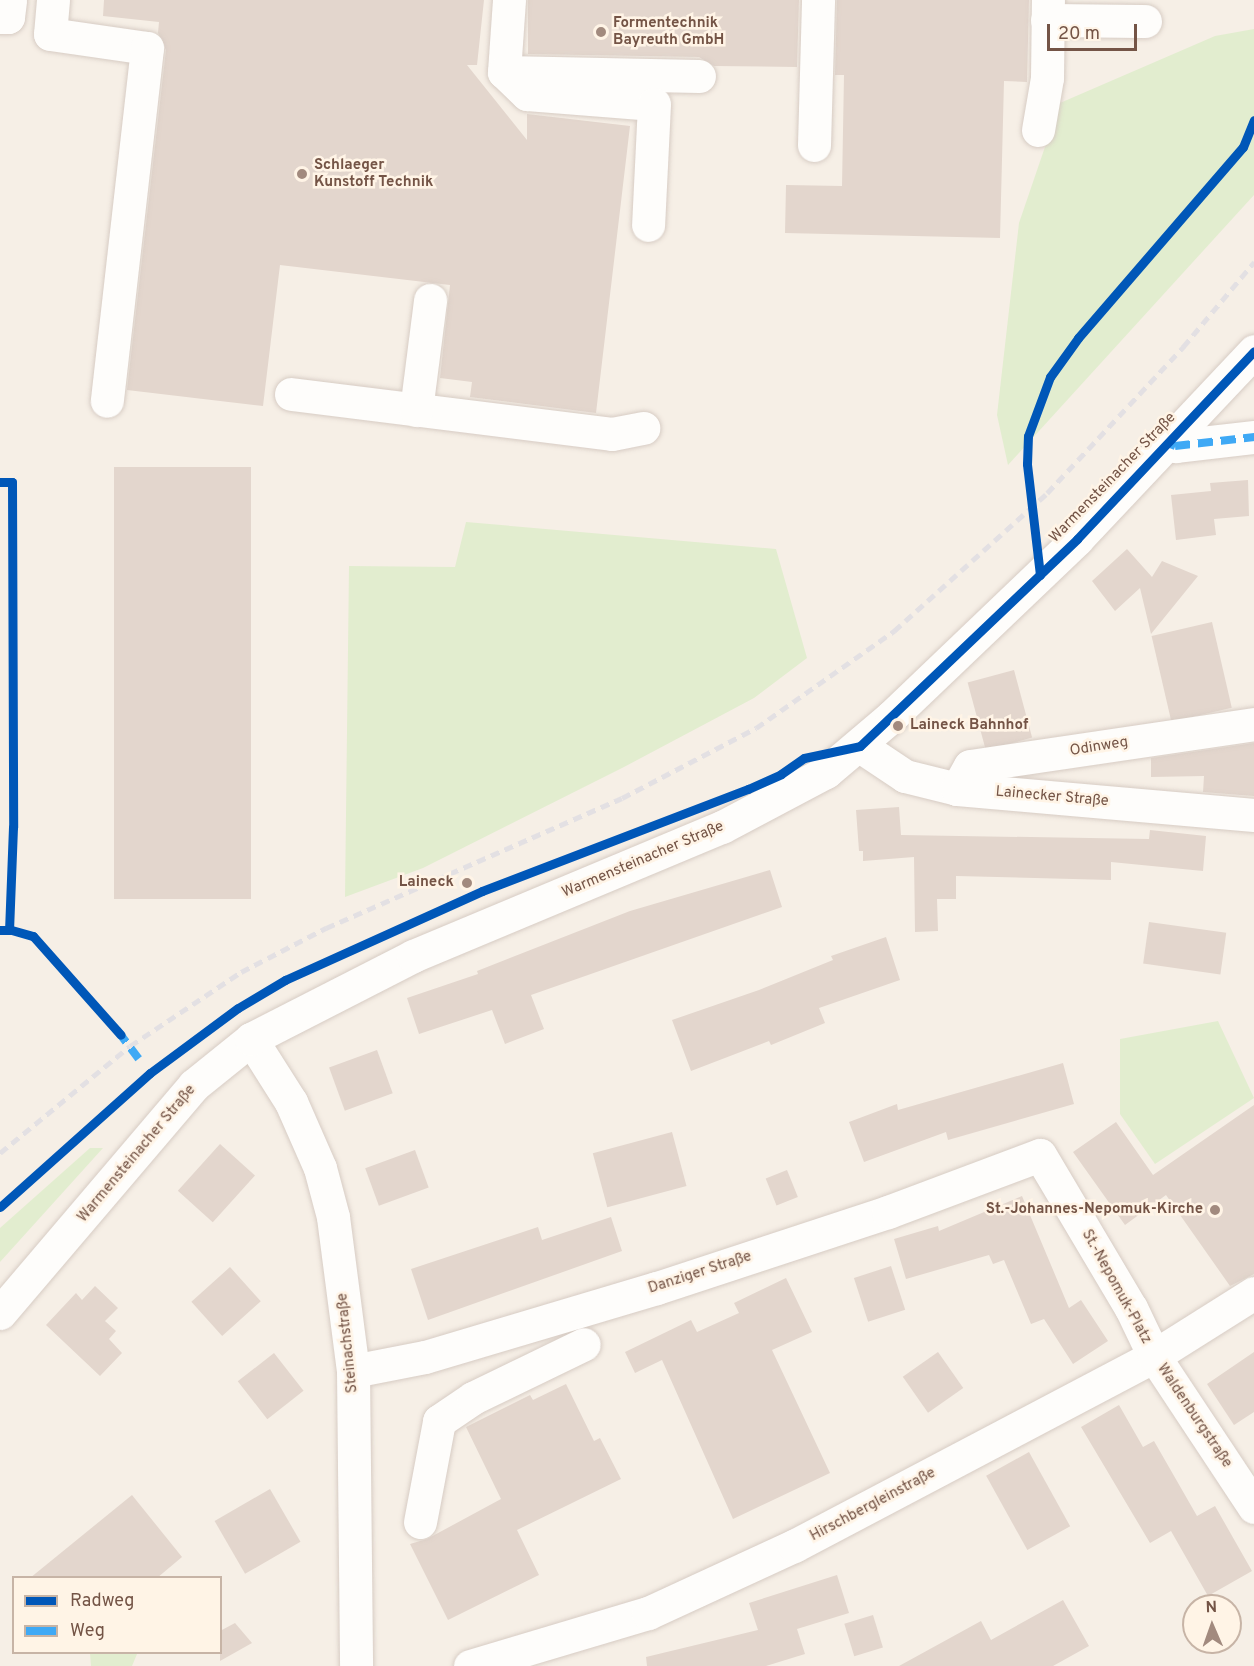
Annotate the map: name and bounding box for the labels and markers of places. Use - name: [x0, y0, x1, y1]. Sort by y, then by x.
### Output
- place label: Formentechnik Bayreuth GmbH: [613, 14, 724, 49]
- marker: Formentechnik Bayreuth GmbH: [594, 25, 608, 39]
- place label: Schlaeger Kunstoff Technik: [314, 156, 433, 191]
- marker: Schlaeger Kunstoff Technik: [295, 167, 309, 181]
- place label: Laineck Bahnhof: [910, 717, 1028, 735]
- marker: Laineck Bahnhof: [891, 719, 905, 733]
- place label: Laineck: [399, 874, 454, 892]
- marker: Laineck: [458, 874, 476, 892]
- place label: St.-Johannes-Nepomuk-Kirche: [986, 1201, 1203, 1219]
- marker: St.-Johannes-Nepomuk-Kirche: [1208, 1203, 1222, 1217]

